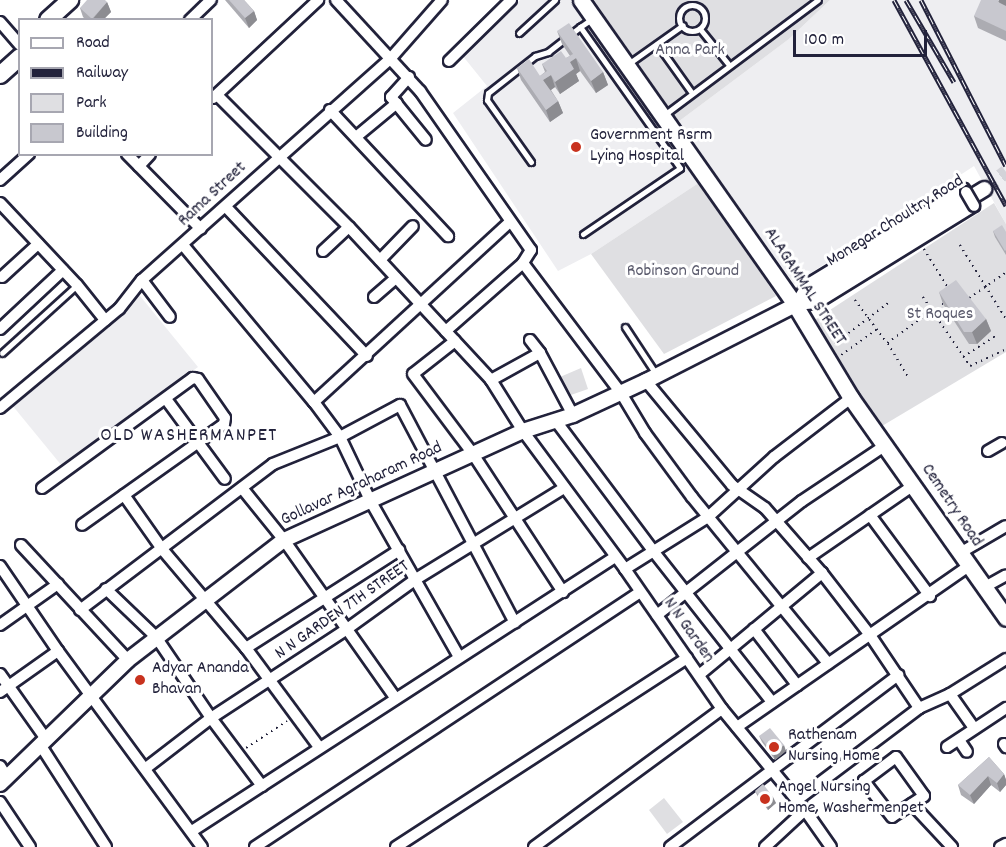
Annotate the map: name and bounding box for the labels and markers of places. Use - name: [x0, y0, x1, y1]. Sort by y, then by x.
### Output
- place label: Government Rsrm Lying Hospital: [590, 126, 712, 168]
- marker: Government Rsrm Lying Hospital: [567, 138, 585, 156]
- place label: Adyar Ananda Bhavan: [152, 659, 249, 702]
- marker: Adyar Ananda Bhavan: [133, 673, 147, 687]
- place label: Rathenam Nursing Home: [788, 726, 880, 768]
- marker: Rathenam Nursing Home: [765, 738, 783, 756]
- place label: Angel Nursing Home, Washermenpet: [778, 778, 924, 820]
- marker: Angel Nursing Home, Washermenpet: [756, 790, 774, 808]

